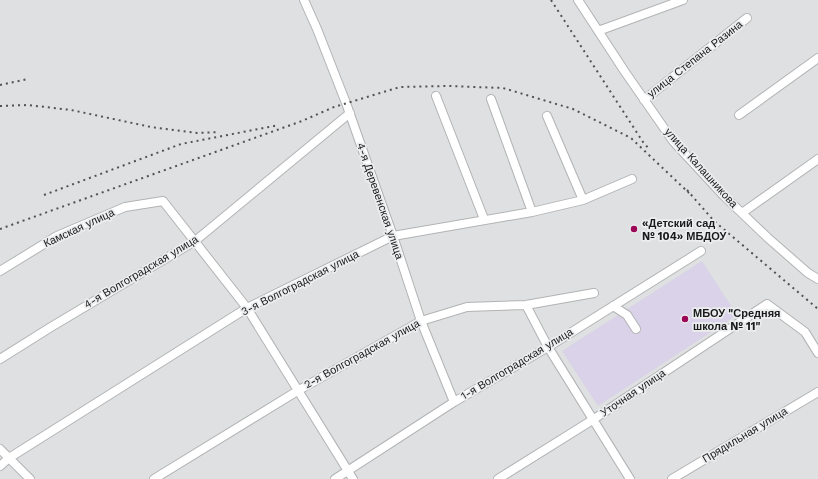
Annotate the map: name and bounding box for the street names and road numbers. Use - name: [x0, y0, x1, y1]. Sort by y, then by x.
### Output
- street label: улица Степана Разина: [645, 17, 746, 100]
- street label: улица Калашникова: [662, 125, 741, 211]
- street label: 4-я Деревенская улица: [354, 141, 406, 262]
- street label: Камская улица: [41, 206, 117, 250]
- street label: 4-я Волгоградская улица: [82, 232, 201, 311]
- street label: 3-я Волгоградская улица: [239, 247, 362, 318]
- street label: 2-я Волгоградская улица: [302, 316, 423, 391]
- street label: 1-я Волгоградская улица: [459, 325, 576, 403]
- street label: Уточная улица: [598, 366, 669, 420]
- street label: Прядильная улица: [700, 404, 791, 465]

